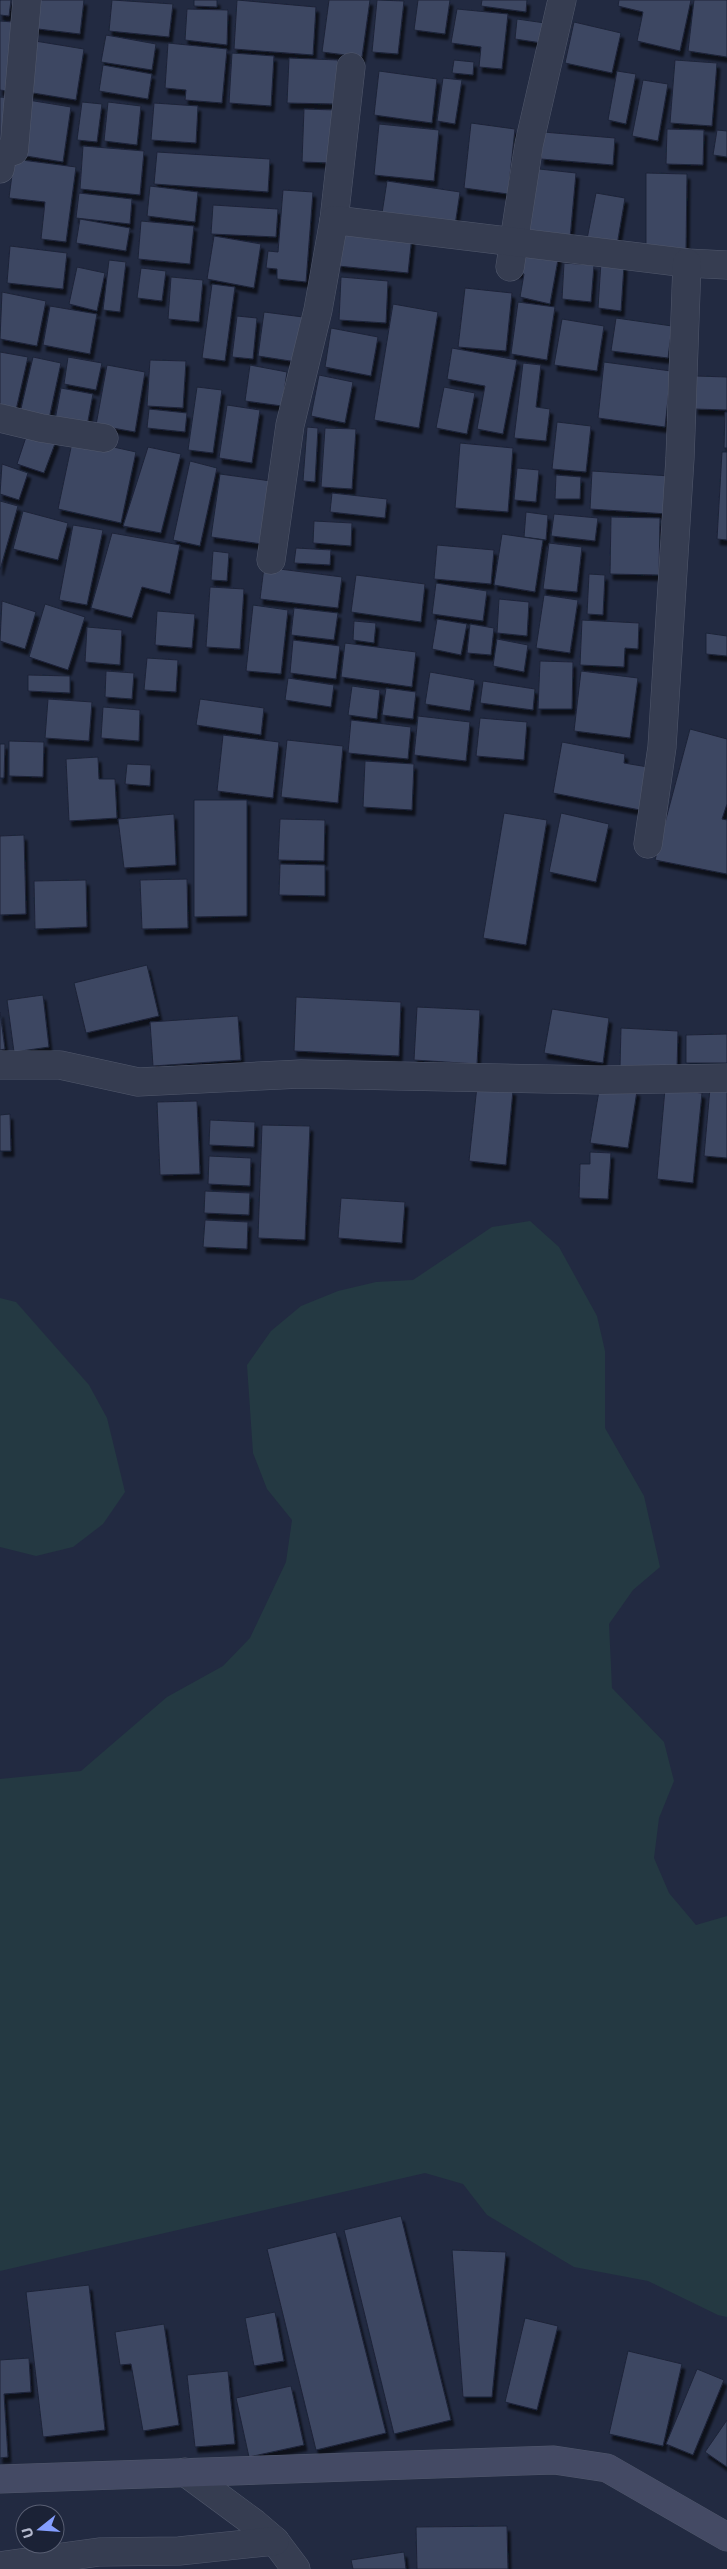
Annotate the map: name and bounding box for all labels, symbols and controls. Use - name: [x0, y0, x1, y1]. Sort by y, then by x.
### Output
- north arrow: [15, 2504, 65, 2554]
- text: U: [17, 2526, 37, 2540]

